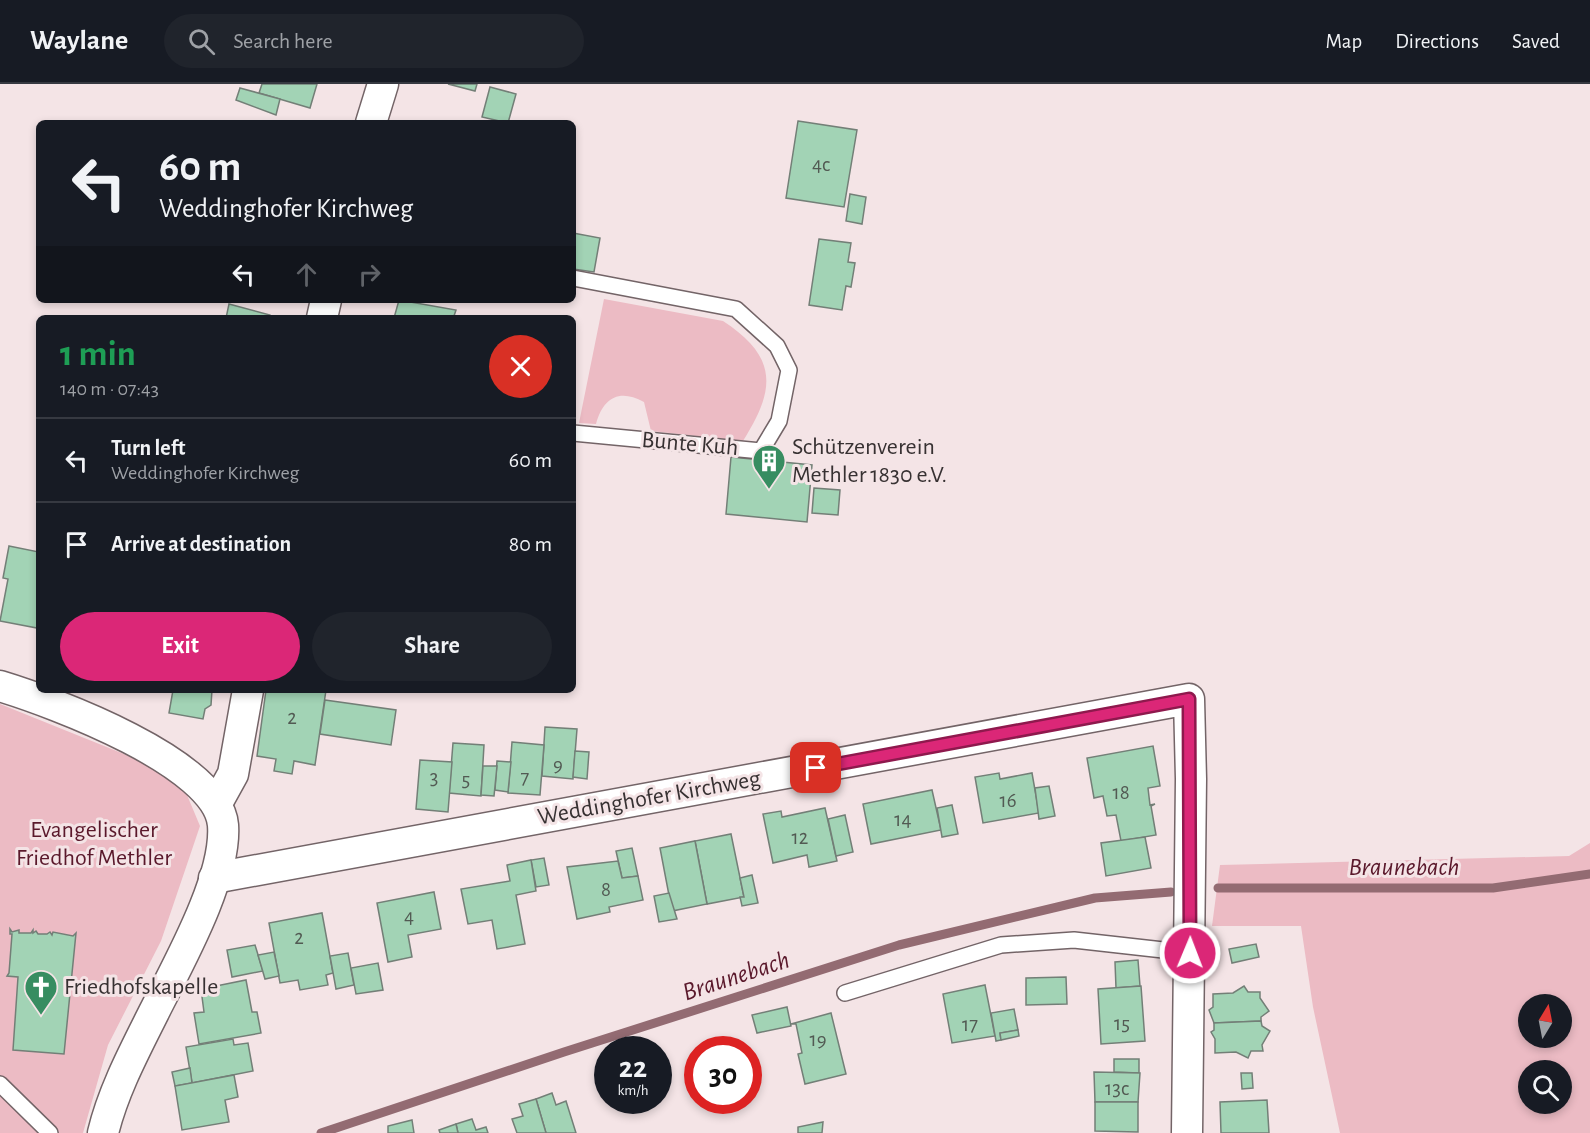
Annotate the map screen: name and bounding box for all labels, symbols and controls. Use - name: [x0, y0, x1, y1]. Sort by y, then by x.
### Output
- search box: [164, 14, 584, 68]
- icon: search: [185, 25, 218, 58]
- text: Waylane: [30, 27, 128, 55]
- text: Search here: [233, 30, 333, 52]
- text: Map: [1326, 31, 1362, 52]
- text: Directions: [1395, 31, 1479, 52]
- text: Saved: [1512, 31, 1560, 52]
- icon: left: [60, 144, 138, 222]
- text: 60 m: [159, 146, 241, 188]
- house number: 4c: [812, 154, 830, 175]
- text: Weddinghofer Kirchweg: [159, 195, 413, 222]
- icon: left: [227, 258, 260, 291]
- icon: ahead: [290, 258, 323, 291]
- icon: right: [353, 258, 386, 291]
- button: close: [489, 335, 552, 398]
- text: 1 min: [60, 336, 136, 372]
- text: 140 m · 07:43: [60, 379, 159, 399]
- street label: Bunte Kuh: [641, 428, 739, 460]
- place label: Schützenverein Methler 1830 e.V.: [792, 435, 947, 487]
- text: Turn left: [111, 437, 185, 459]
- building icon: Schützenverein Methler 1830 e.V.: [751, 443, 787, 490]
- icon: left: [60, 444, 93, 477]
- text: 60 m: [509, 449, 552, 471]
- text: Weddinghofer Kirchweg: [111, 463, 299, 483]
- icon: arrive: [60, 528, 93, 561]
- text: Arrive at destination: [111, 533, 291, 555]
- text: 80 m: [509, 533, 552, 555]
- button: Exit: [60, 612, 300, 681]
- button: Share: [312, 612, 552, 681]
- house number: 2: [287, 707, 297, 728]
- pin: [790, 742, 841, 793]
- icon: arrive: [799, 751, 832, 784]
- house number: 9: [553, 754, 563, 775]
- house number: 3: [430, 767, 438, 788]
- house number: 7: [521, 767, 530, 788]
- street label: Weddinghofer Kirchweg: [536, 767, 763, 829]
- house number: 5: [462, 769, 470, 790]
- house number: 18: [1112, 782, 1130, 803]
- house number: 16: [999, 790, 1017, 811]
- house number: 14: [894, 809, 912, 830]
- park label: Evangelischer Friedhof Methler: [16, 818, 172, 870]
- house number: 12: [792, 827, 808, 848]
- water label: Braunebach: [1349, 854, 1459, 880]
- house number: 8: [601, 879, 611, 900]
- house number: 4: [404, 906, 414, 927]
- position arrow: [1158, 921, 1222, 985]
- house number: 2: [294, 927, 304, 948]
- water label: Braunebach: [679, 947, 793, 1005]
- church icon: Friedhofskapelle: [23, 969, 59, 1016]
- place label: Friedhofskapelle: [64, 975, 218, 999]
- north arrow: [1518, 994, 1572, 1048]
- map controls: [1518, 994, 1572, 1114]
- house number: 15: [1114, 1013, 1130, 1034]
- house number: 17: [962, 1014, 978, 1035]
- house number: 19: [809, 1029, 827, 1050]
- speed limit sign: 30: [684, 1036, 762, 1114]
- text: 22: [619, 1053, 647, 1083]
- button: search: [1518, 1060, 1572, 1114]
- house number: 13c: [1105, 1078, 1129, 1099]
- text: km/h: [618, 1083, 648, 1098]

